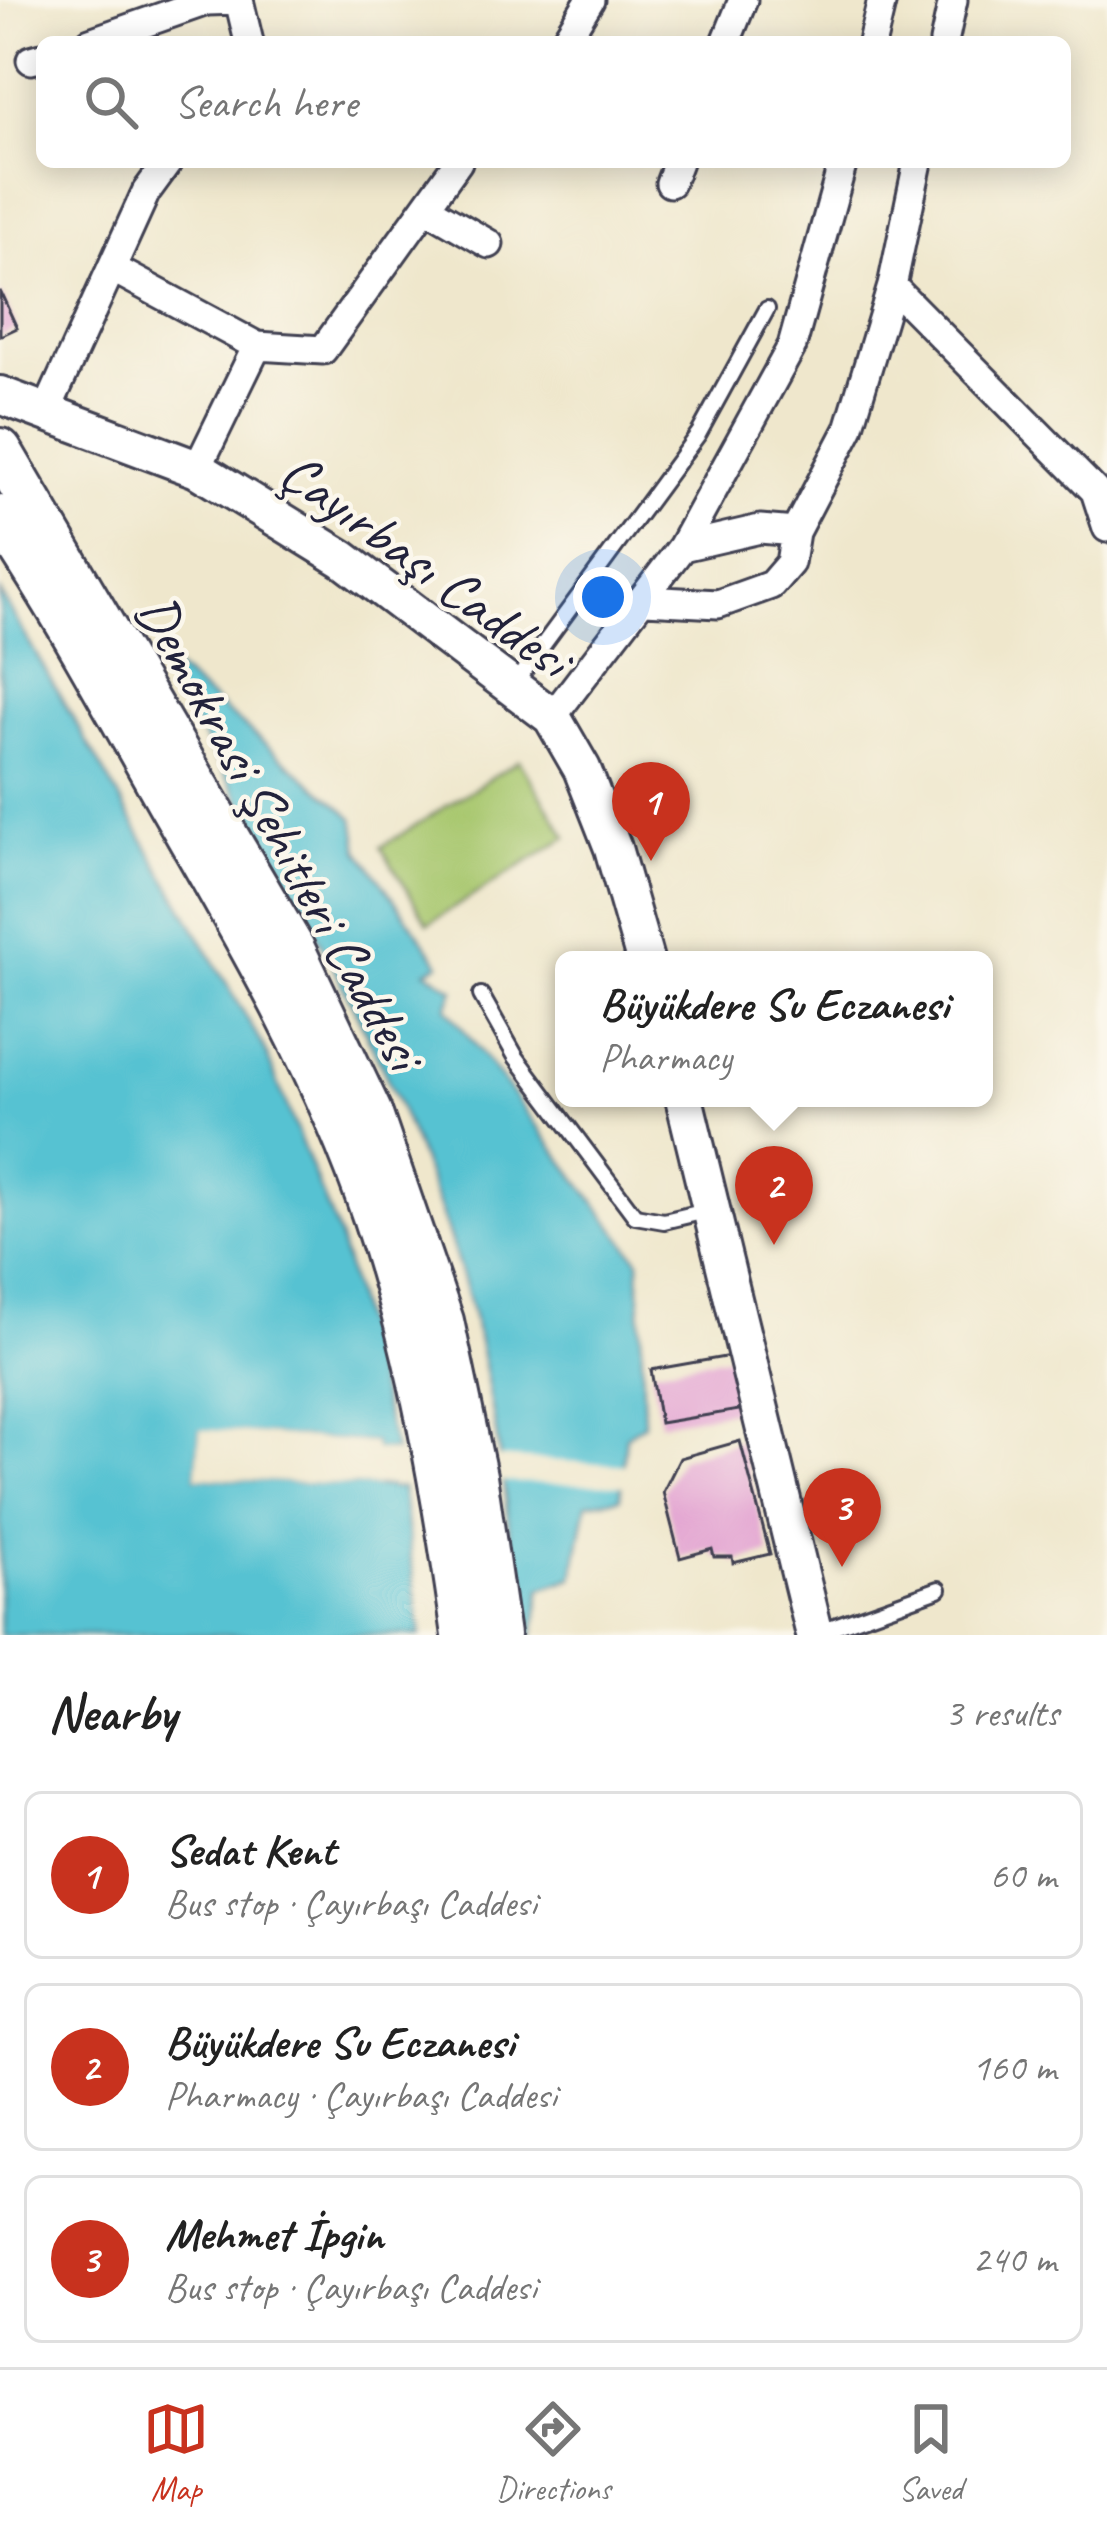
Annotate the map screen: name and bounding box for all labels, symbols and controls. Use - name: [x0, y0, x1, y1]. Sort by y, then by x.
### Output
- search box: [36, 36, 1071, 168]
- icon: search: [78, 69, 144, 135]
- text: Search here: [174, 74, 357, 131]
- street label: Çayırbaşı Caddesi: [266, 436, 590, 698]
- your location: [573, 567, 633, 627]
- street label: Demokrasi Şehitleri Caddesi: [120, 582, 444, 1087]
- pin: 1: [612, 762, 690, 861]
- popup: [555, 951, 993, 1107]
- text: Büyükdere Su Eczanesi: [600, 976, 948, 1033]
- text: Pharmacy: [600, 1033, 732, 1082]
- pin: 2: [735, 1146, 813, 1245]
- pin: 3: [803, 1468, 881, 1567]
- text: Nearby: [48, 1681, 176, 1745]
- text: 3 results: [945, 1689, 1059, 1738]
- text: Sedat Kent: [165, 1822, 336, 1879]
- text: 1: [81, 1851, 99, 1900]
- text: 60 m: [990, 1851, 1056, 1900]
- text: Bus stop · Çayırbaşı Caddesi: [165, 1879, 536, 1928]
- text: Büyükdere Su Eczanesi: [165, 2014, 514, 2071]
- text: 2: [81, 2043, 99, 2092]
- text: 160 m: [972, 2043, 1056, 2092]
- text: Pharmacy · Çayırbaşı Caddesi: [165, 2071, 557, 2120]
- text: Mehmet İpgin: [165, 2206, 383, 2263]
- text: 3: [81, 2235, 99, 2284]
- text: 240 m: [972, 2235, 1056, 2284]
- text: Bus stop · Çayırbaşı Caddesi: [165, 2263, 536, 2312]
- tab: Map: [143, 2396, 209, 2510]
- tab: Directions: [496, 2396, 611, 2510]
- tab: Saved: [898, 2396, 964, 2510]

